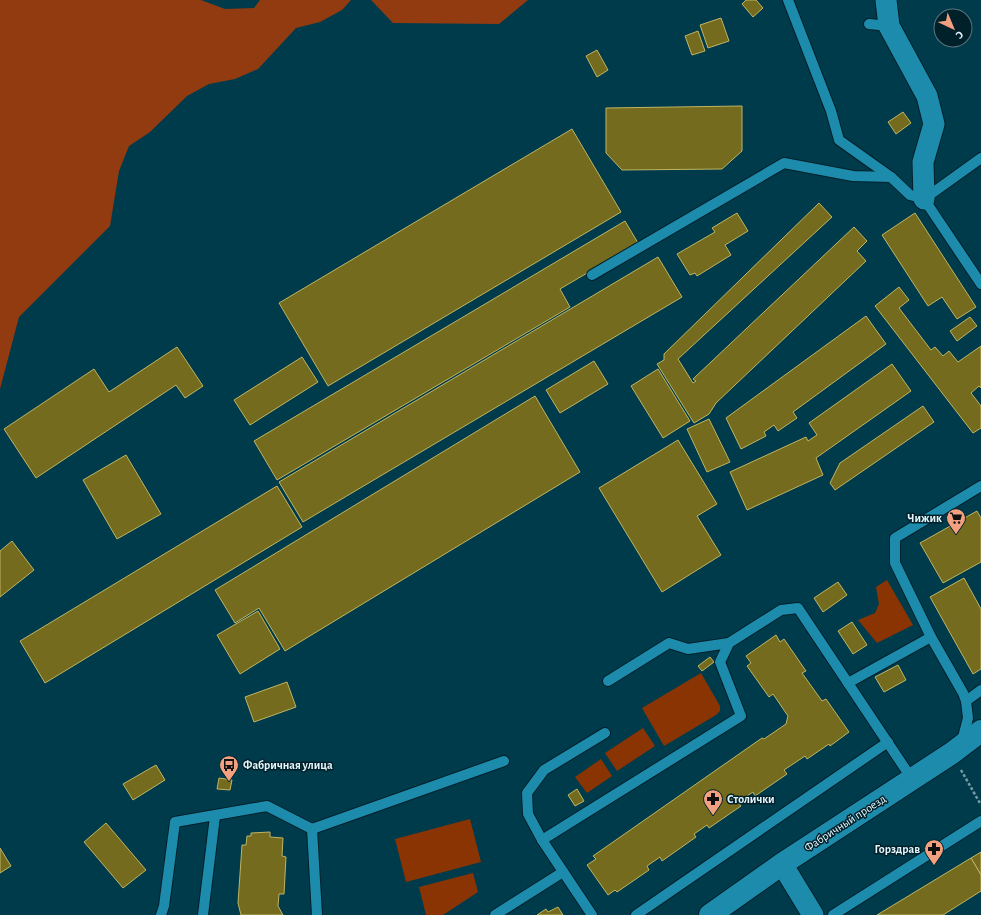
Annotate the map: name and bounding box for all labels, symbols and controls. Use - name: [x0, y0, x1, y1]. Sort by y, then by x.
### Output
- north arrow: [933, 8, 973, 48]
- text: С: [954, 29, 966, 41]
- supermarket icon: Чижик: [945, 507, 967, 535]
- place label: Чижик: [907, 512, 942, 524]
- bus stop icon: Фабричная улица: [218, 754, 240, 782]
- place label: Фабричная улица: [243, 759, 333, 772]
- pharmacy icon: Столички: [702, 788, 724, 816]
- street label: Фабричный проезд: [802, 792, 888, 854]
- place label: Столички: [727, 793, 775, 805]
- pharmacy icon: Горздрав: [923, 838, 945, 866]
- place label: Горздрав: [875, 843, 920, 855]

